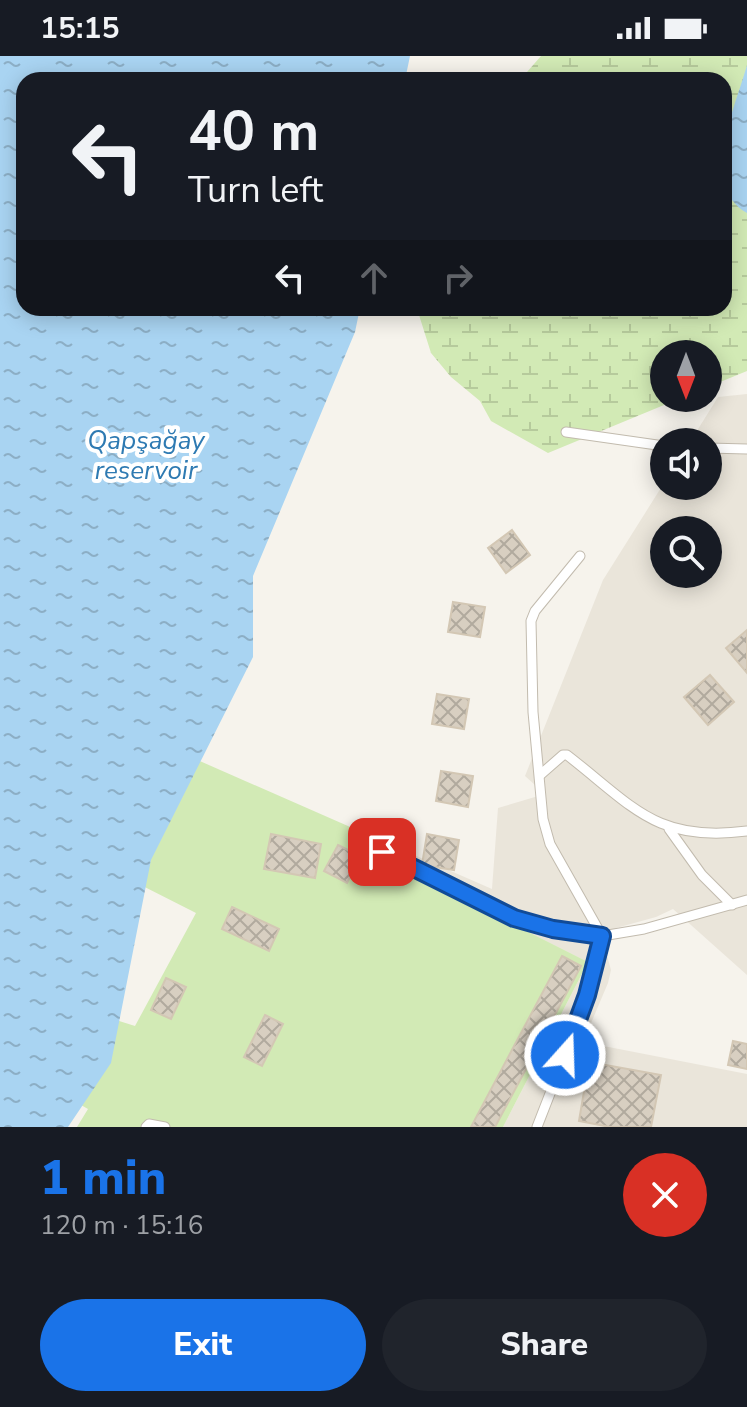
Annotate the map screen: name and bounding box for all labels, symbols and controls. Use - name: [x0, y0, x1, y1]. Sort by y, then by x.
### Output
- text: 15:15: [40, 8, 119, 49]
- text: 40 m: [188, 93, 319, 170]
- icon: left: [56, 104, 160, 208]
- text: Turn left: [188, 166, 323, 215]
- icon: left: [268, 256, 312, 300]
- icon: ahead: [352, 256, 396, 300]
- icon: right: [436, 256, 480, 300]
- north arrow: [650, 340, 722, 412]
- map controls: [650, 340, 722, 588]
- water label: Qapşağay reservoir: [87, 423, 206, 488]
- button: sound: [650, 428, 722, 500]
- button: search: [650, 516, 722, 588]
- pin: [348, 818, 416, 886]
- icon: arrive: [360, 830, 404, 874]
- position arrow: [523, 1013, 607, 1097]
- text: 1 min: [40, 1145, 166, 1211]
- button: close: [623, 1153, 707, 1237]
- text: 120 m · 15:16: [40, 1208, 203, 1243]
- button: Exit: [40, 1299, 366, 1391]
- button: Share: [382, 1299, 707, 1391]

